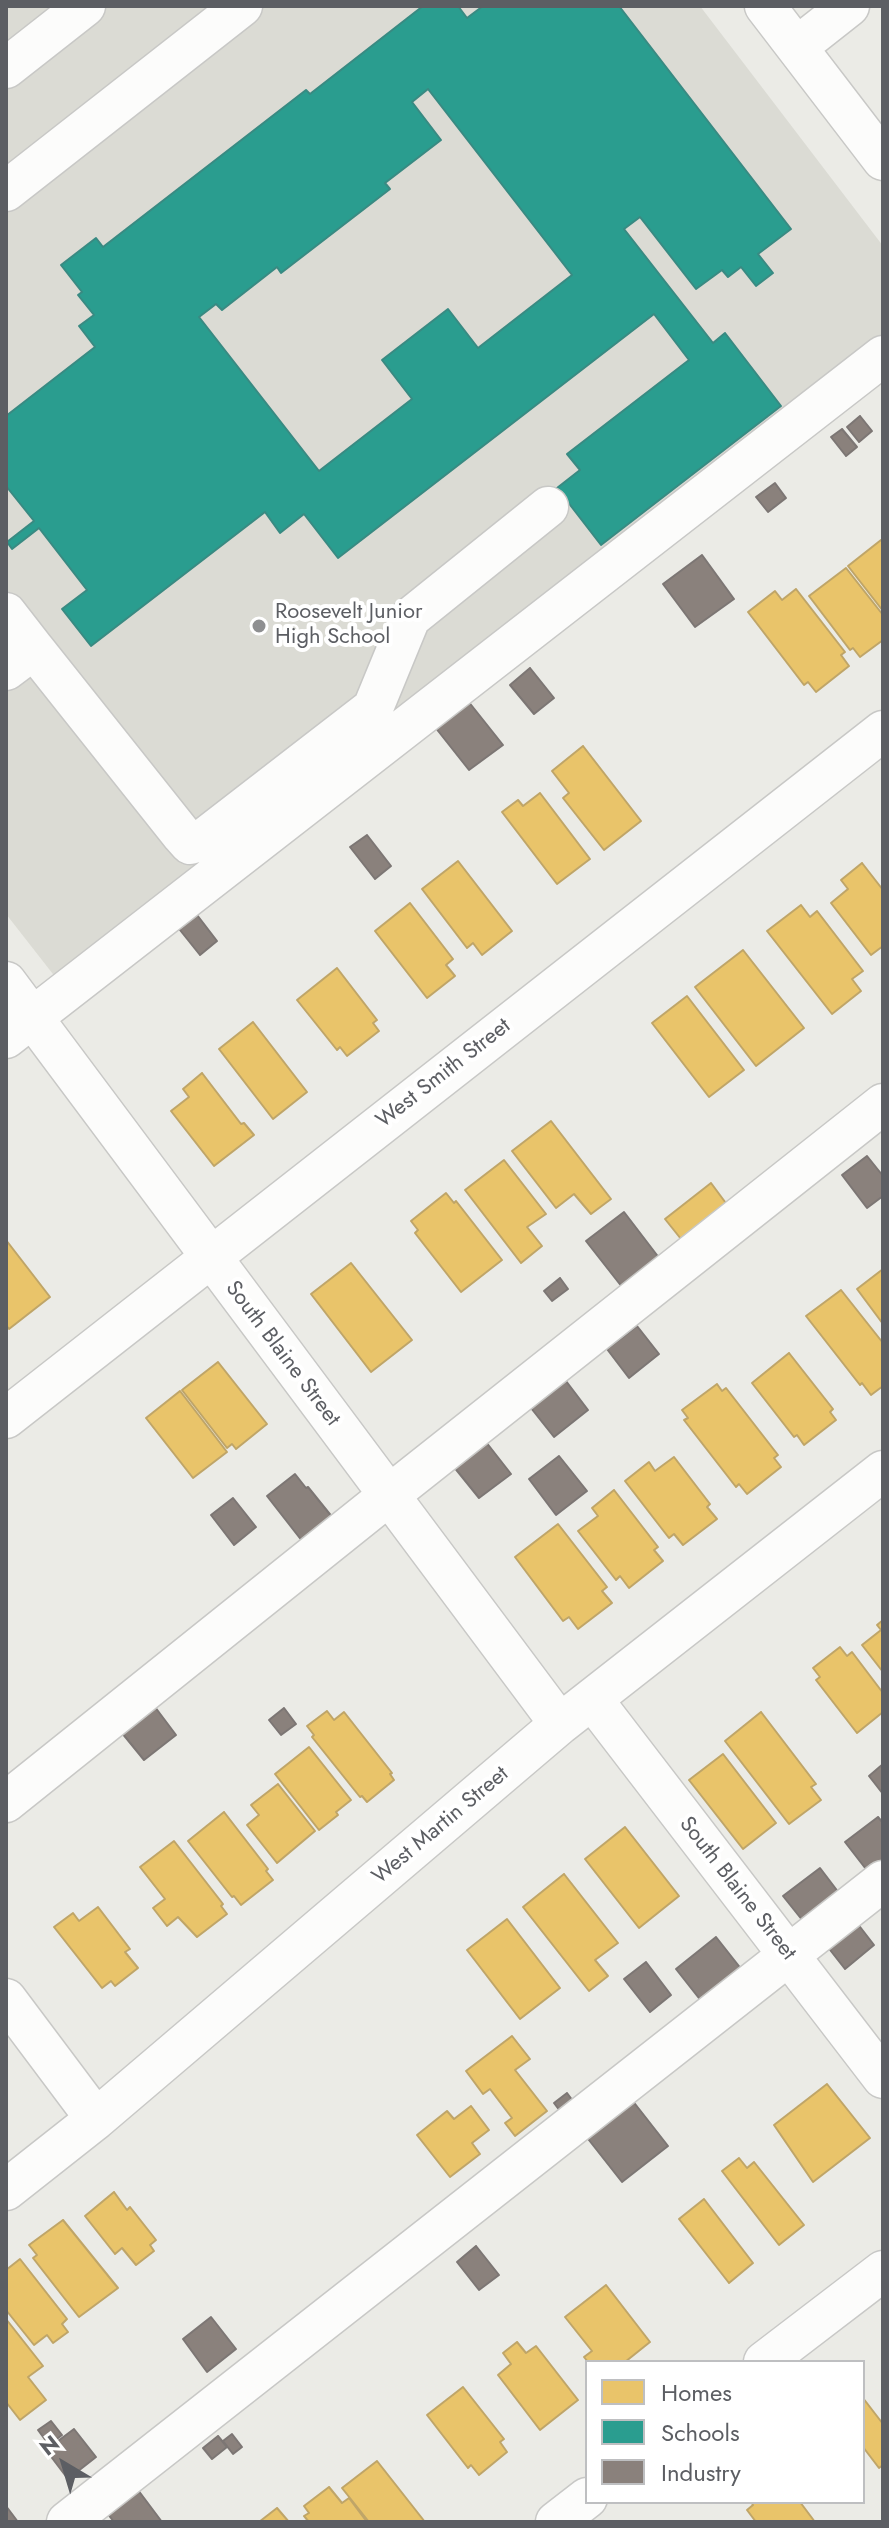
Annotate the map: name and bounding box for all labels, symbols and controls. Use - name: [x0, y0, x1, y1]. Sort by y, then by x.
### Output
- place label: Roosevelt Junior High School: [275, 600, 422, 652]
- marker: Roosevelt Junior High School: [250, 617, 268, 635]
- street label: West Smith Street: [372, 1013, 516, 1135]
- street label: South Blaine Street: [219, 1276, 345, 1432]
- street label: West Martin Street: [368, 1761, 514, 1891]
- street label: South Blaine Street: [673, 1812, 801, 1966]
- legend: [585, 2360, 865, 2504]
- text: Homes: [661, 2375, 732, 2410]
- text: Schools: [661, 2415, 740, 2450]
- north arrow: [24, 2424, 104, 2504]
- text: N: [32, 2427, 66, 2463]
- text: Industry: [661, 2455, 741, 2490]

